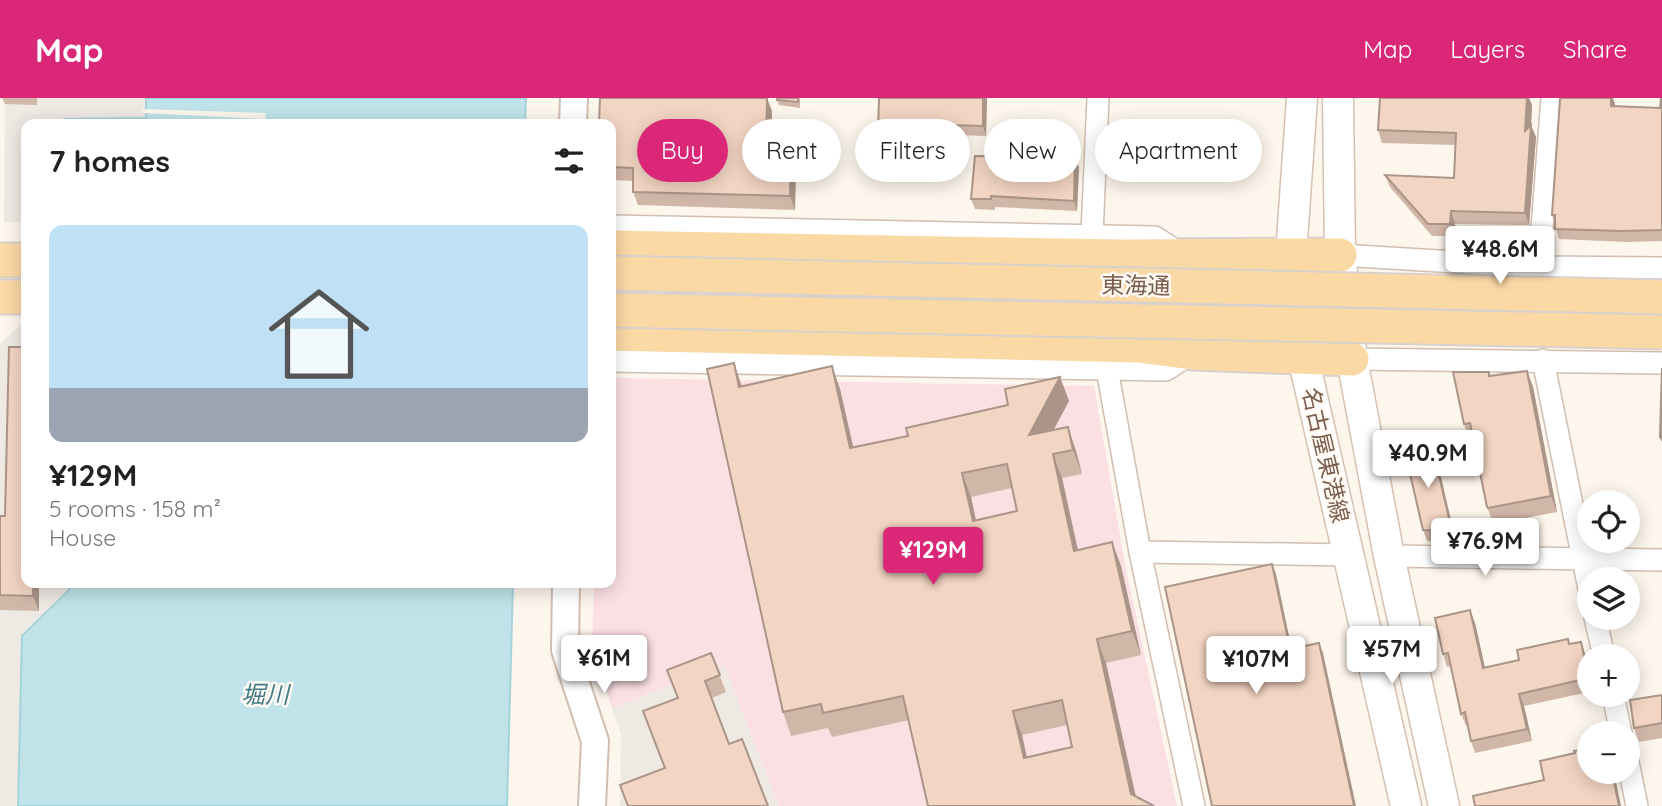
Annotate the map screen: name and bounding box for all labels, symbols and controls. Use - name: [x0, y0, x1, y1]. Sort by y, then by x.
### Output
- text: Map: [35, 29, 103, 70]
- text: Map: [1363, 34, 1412, 64]
- text: Layers: [1450, 34, 1525, 64]
- text: Share: [1563, 34, 1627, 64]
- chip: Buy: [637, 119, 728, 182]
- chip: Rent: [742, 119, 841, 182]
- chip: Filters: [855, 119, 970, 182]
- chip: New: [984, 119, 1081, 182]
- chip: Apartment: [1095, 119, 1262, 182]
- text: 7 homes: [49, 142, 170, 180]
- icon: filters: [550, 142, 588, 180]
- pin: ¥48.6M: [1443, 226, 1557, 286]
- text: ¥48.6M: [1461, 234, 1539, 263]
- street label: 東海通: [1101, 270, 1171, 300]
- icon: home: [256, 271, 382, 397]
- street label: 名古屋東港線: [1296, 385, 1356, 525]
- pin: ¥40.9M: [1371, 430, 1485, 490]
- text: ¥40.9M: [1389, 438, 1467, 467]
- text: ¥129M: [49, 456, 137, 494]
- map controls: [1577, 490, 1640, 784]
- button: locate: [1577, 490, 1640, 553]
- text: 5 rooms · 158 m²: [49, 494, 221, 523]
- pin: ¥76.9M: [1428, 518, 1542, 578]
- text: House: [49, 523, 116, 552]
- text: ¥76.9M: [1447, 526, 1523, 555]
- pin: ¥129M: [884, 528, 982, 587]
- text: ¥129M: [899, 535, 967, 564]
- button: layers: [1577, 567, 1640, 630]
- pin: ¥57M: [1351, 626, 1433, 686]
- text: ¥57M: [1363, 634, 1421, 663]
- pin: ¥61M: [563, 636, 645, 695]
- pin: ¥107M: [1207, 636, 1305, 696]
- text: ¥61M: [577, 643, 631, 672]
- text: ¥107M: [1222, 644, 1290, 673]
- button: +: [1577, 644, 1640, 707]
- water label: 堀川: [241, 679, 292, 709]
- button: −: [1577, 721, 1640, 784]

